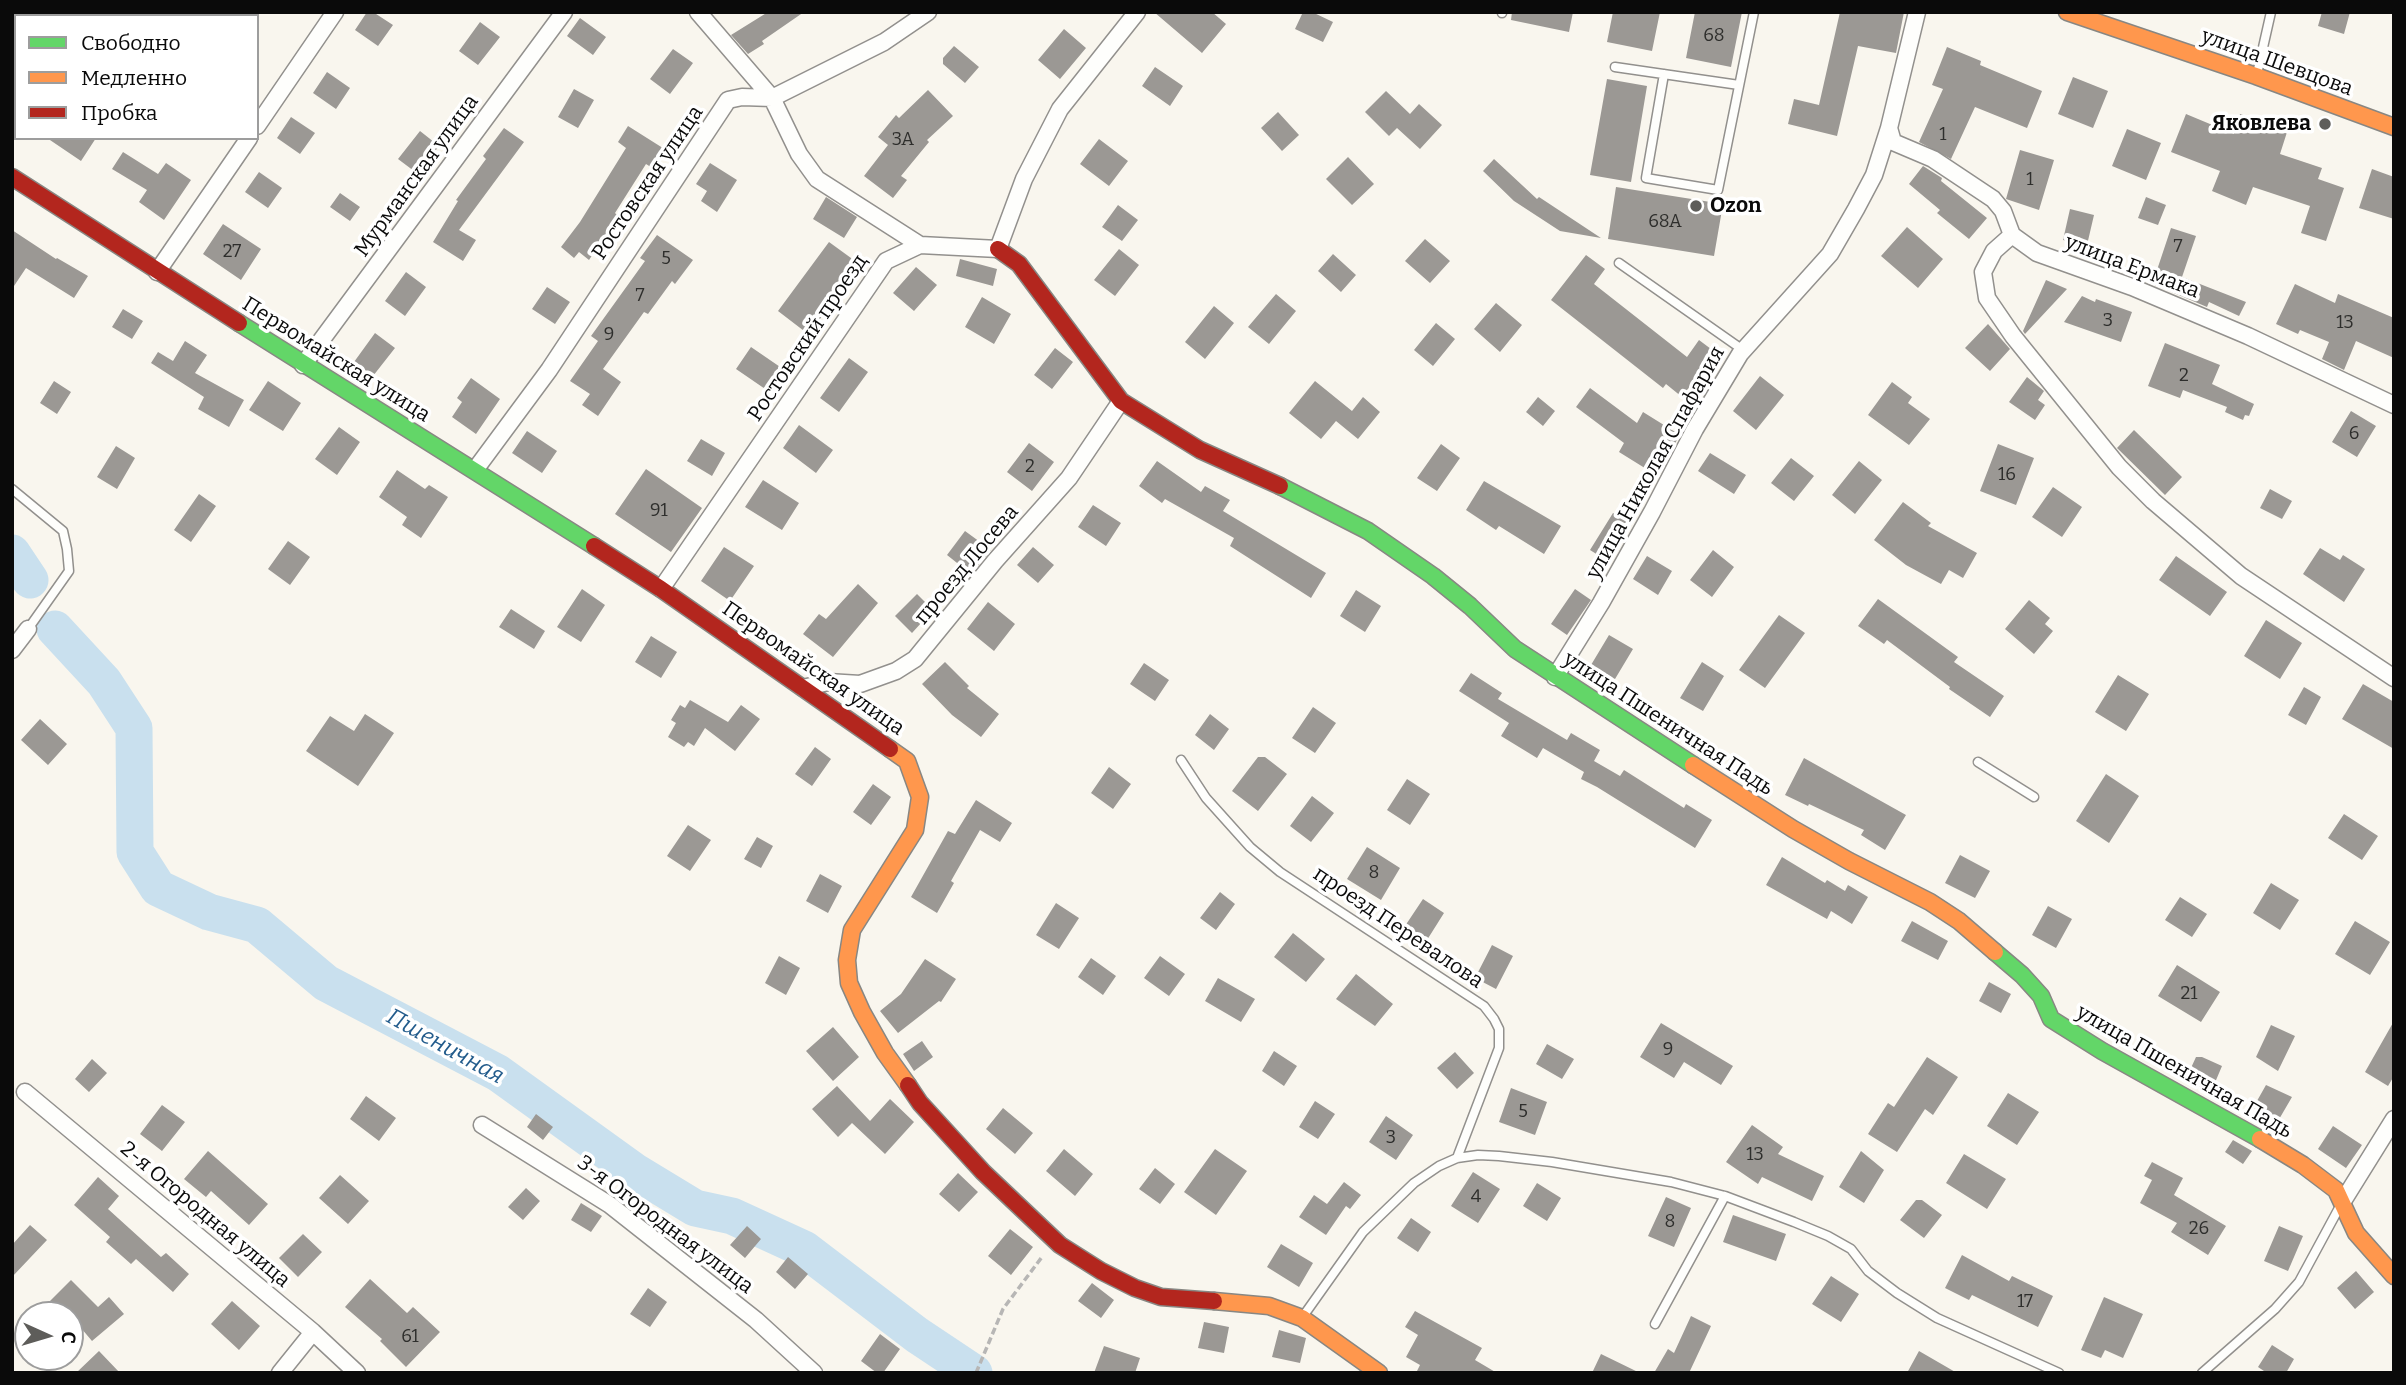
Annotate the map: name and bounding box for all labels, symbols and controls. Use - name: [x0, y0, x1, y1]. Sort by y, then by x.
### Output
- legend: [14, 14, 259, 140]
- street label: улица Шевцова: [2198, 24, 2356, 102]
- house number: 68: [1703, 25, 1725, 47]
- text: Свободно: [81, 30, 181, 56]
- text: Медленно: [81, 65, 187, 91]
- street label: Мурманская улица: [350, 90, 484, 262]
- text: Пробка: [81, 100, 158, 126]
- street label: Ростовская улица: [587, 101, 709, 265]
- place label: Яковлева: [2212, 111, 2311, 137]
- marker: Яковлева: [2317, 116, 2333, 132]
- house number: 1: [1939, 124, 1947, 146]
- house number: 3А: [892, 129, 914, 151]
- house number: 1: [2026, 169, 2034, 191]
- place label: Ozon: [1710, 193, 1762, 219]
- marker: Ozon: [1688, 198, 1704, 214]
- house number: 68А: [1648, 211, 1682, 233]
- street label: улица Ермака: [2061, 230, 2203, 304]
- house number: 7: [2173, 236, 2183, 258]
- house number: 27: [223, 241, 241, 263]
- house number: 5: [661, 248, 671, 270]
- street label: Ростовский проезд: [743, 250, 873, 426]
- house number: 7: [635, 285, 645, 307]
- street label: Первомайская улица: [237, 292, 435, 428]
- house number: 3: [2103, 310, 2113, 332]
- house number: 13: [2336, 312, 2354, 334]
- house number: 9: [604, 324, 614, 346]
- street label: улица Николая Спафария: [1581, 342, 1731, 584]
- house number: 2: [2179, 365, 2189, 387]
- house number: 6: [2349, 423, 2359, 445]
- house number: 2: [1025, 456, 1035, 478]
- house number: 16: [1998, 464, 2016, 486]
- house number: 91: [650, 500, 668, 522]
- street label: проезд Лосева: [910, 500, 1024, 630]
- street label: Первомайская улица: [717, 597, 909, 741]
- street label: улица Пшеничная Падь: [1558, 647, 1778, 801]
- street label: проезд Перевалова: [1308, 862, 1488, 994]
- house number: 8: [1369, 862, 1379, 884]
- house number: 21: [2180, 983, 2198, 1005]
- street label: улица Пшеничная Падь: [2072, 1000, 2296, 1144]
- water label: Пшеничная: [381, 1003, 509, 1091]
- house number: 9: [1663, 1039, 1673, 1061]
- house number: 5: [1518, 1101, 1528, 1123]
- house number: 3: [1386, 1127, 1396, 1149]
- street label: 2-я Огородная улица: [115, 1137, 295, 1293]
- house number: 13: [1746, 1144, 1764, 1166]
- street label: 3-я Огородная улица: [572, 1150, 758, 1300]
- house number: 4: [1471, 1186, 1481, 1208]
- house number: 8: [1665, 1211, 1675, 1233]
- house number: 26: [2189, 1218, 2209, 1240]
- house number: 17: [2017, 1291, 2033, 1313]
- north arrow: [14, 1301, 84, 1371]
- house number: 61: [401, 1326, 419, 1348]
- text: С: [57, 1331, 80, 1344]

